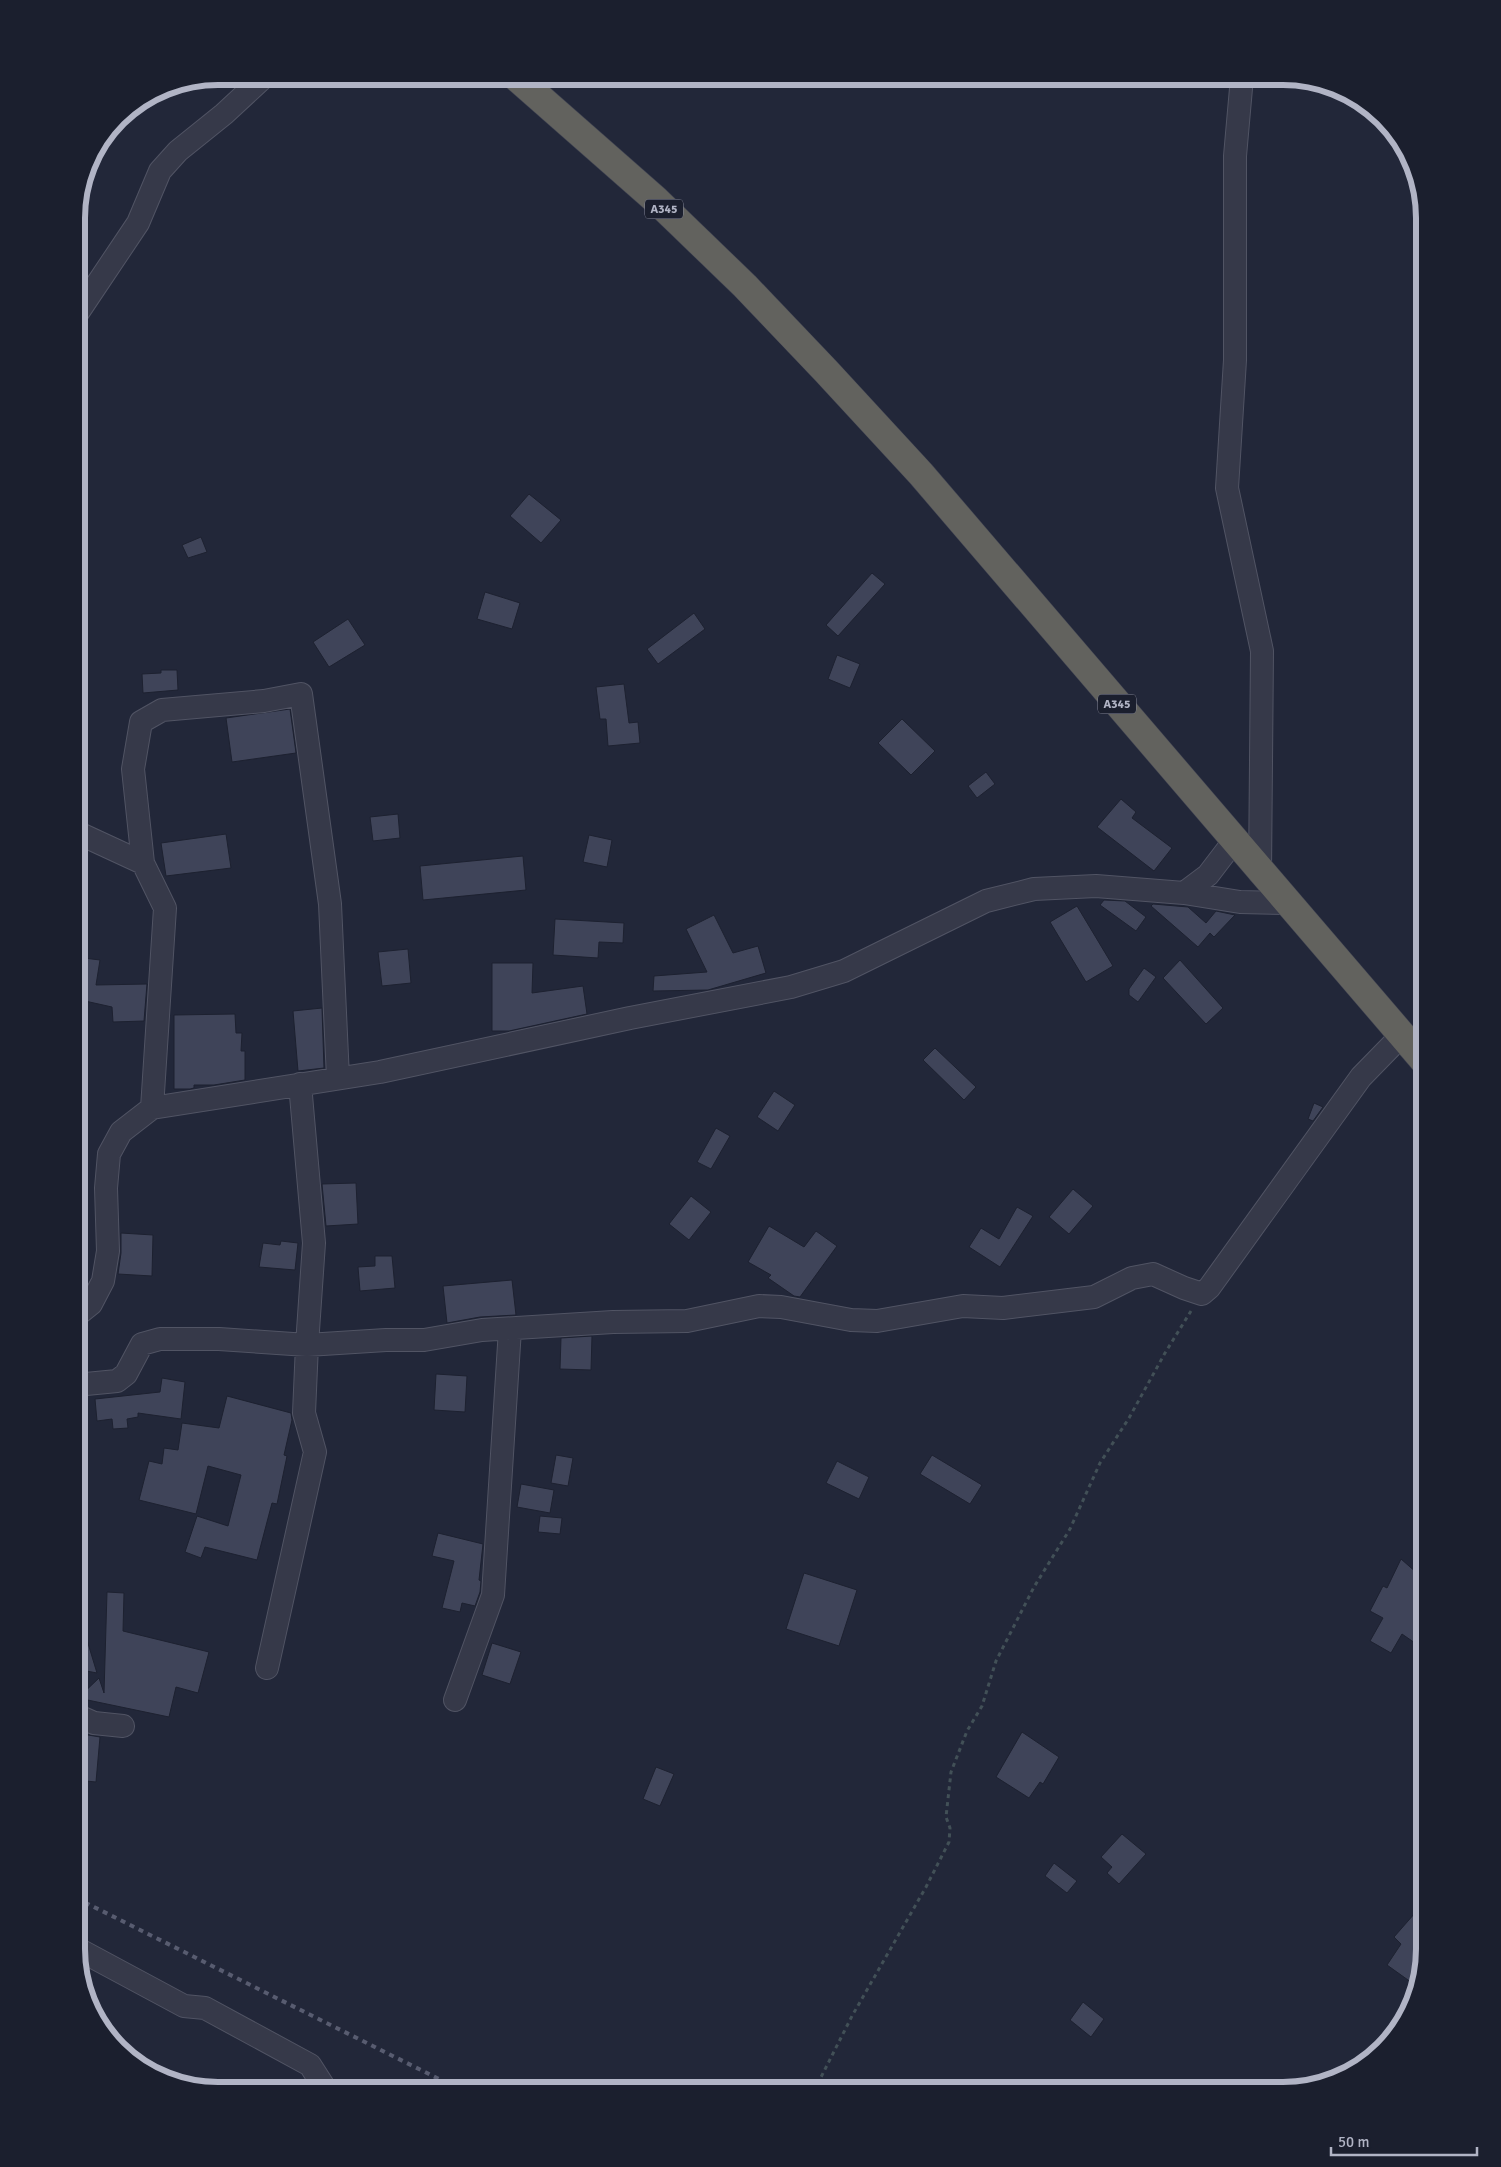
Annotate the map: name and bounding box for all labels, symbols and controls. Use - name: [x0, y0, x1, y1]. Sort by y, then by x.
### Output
- road number: A345: [645, 200, 683, 218]
- road number: A345: [1098, 694, 1136, 714]
- scale bar: [1331, 2124, 1477, 2156]
- text: 50 m: [1338, 2133, 1369, 2151]

